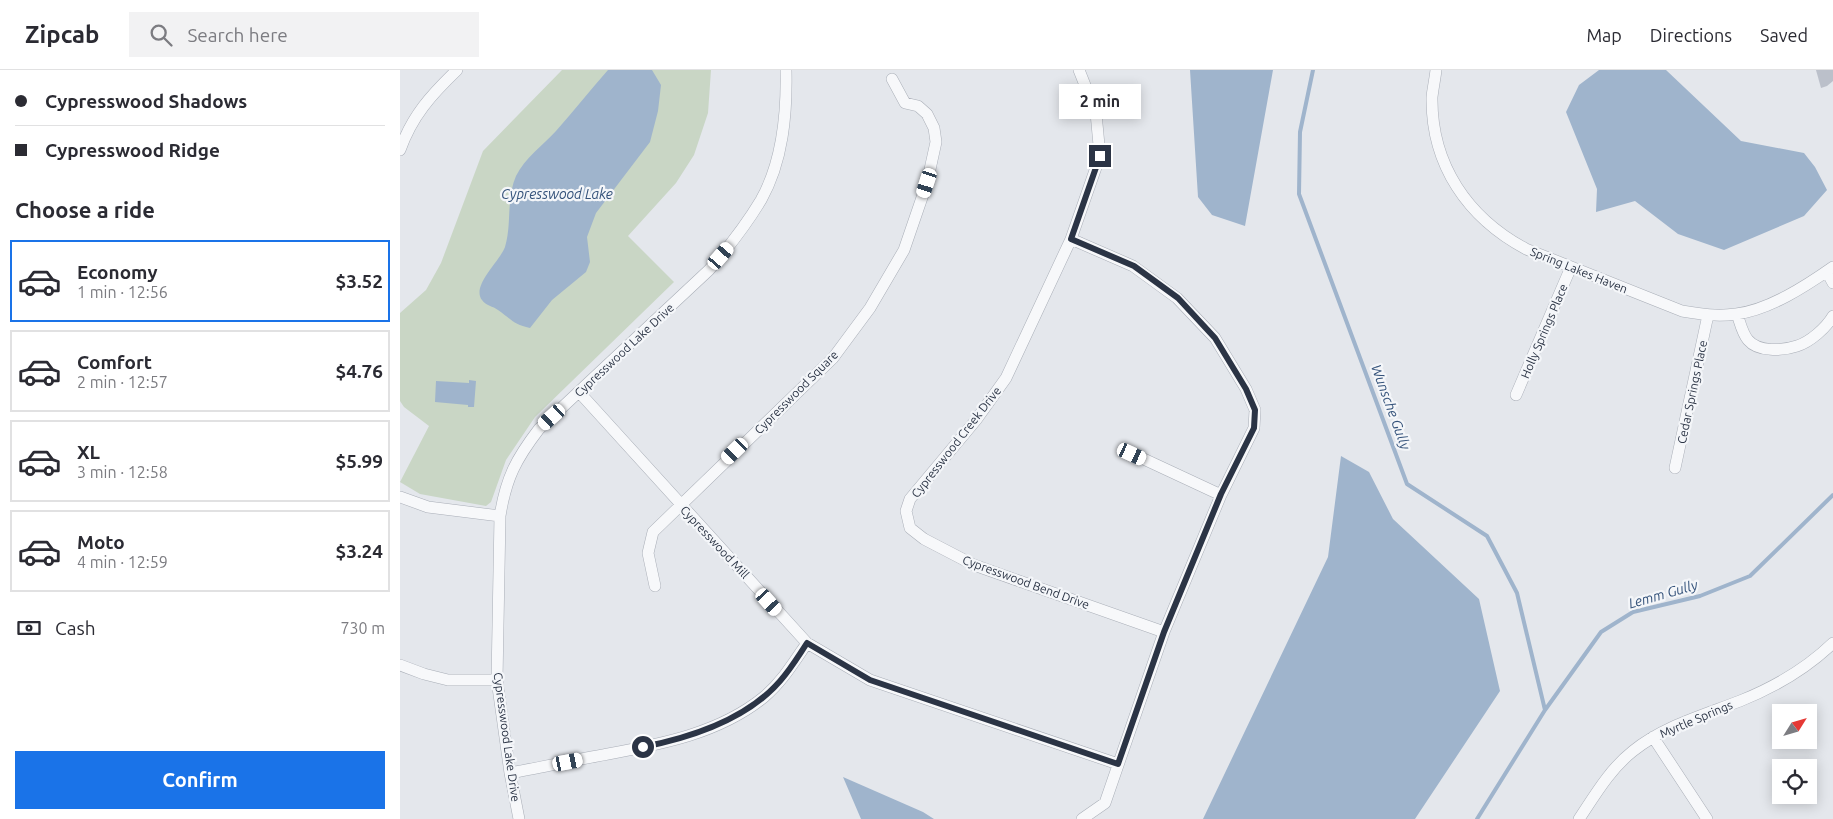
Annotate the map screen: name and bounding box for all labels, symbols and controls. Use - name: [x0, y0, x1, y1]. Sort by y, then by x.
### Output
- search box: [129, 12, 479, 57]
- text: Zipcab: [25, 21, 99, 48]
- icon: search: [147, 21, 175, 49]
- text: Search here: [187, 24, 288, 46]
- text: Map: [1586, 25, 1622, 45]
- text: Directions: [1650, 25, 1732, 45]
- text: Saved: [1760, 25, 1808, 45]
- callout: 2 min: [1059, 83, 1141, 118]
- text: Cypresswood Shadows: [45, 90, 247, 112]
- text: 2 min: [1080, 92, 1120, 110]
- text: Cypresswood Ridge: [45, 139, 220, 161]
- route end: [1089, 145, 1111, 167]
- car: [915, 166, 938, 200]
- water label: Cypresswood Lake: [501, 186, 613, 202]
- text: Choose a ride: [15, 197, 155, 222]
- car: [705, 240, 736, 272]
- street label: Spring Lakes Haven: [1528, 245, 1630, 295]
- icon: car: [17, 259, 62, 304]
- text: Economy: [77, 261, 158, 283]
- text: $3.52: [335, 270, 383, 292]
- street label: Holly Springs Place: [1518, 282, 1570, 380]
- text: 1 min · 12:56: [77, 283, 168, 301]
- street label: Cypresswood Lake Drive: [572, 301, 676, 399]
- street label: Cedar Springs Place: [1675, 339, 1709, 445]
- street label: Cypresswood Square: [752, 348, 840, 436]
- icon: car: [17, 349, 62, 394]
- text: Comfort: [77, 351, 152, 373]
- text: $4.76: [335, 360, 383, 382]
- water label: Wunsche Gully: [1368, 362, 1414, 452]
- text: 2 min · 12:57: [77, 373, 168, 391]
- street label: Cypresswood Creek Drive: [909, 384, 1003, 500]
- car: [535, 401, 568, 433]
- car: [719, 435, 751, 467]
- icon: car: [17, 439, 62, 484]
- text: XL: [77, 441, 100, 463]
- car: [1115, 441, 1148, 467]
- text: $5.99: [335, 450, 383, 472]
- text: 3 min · 12:58: [77, 463, 168, 481]
- street label: Cypresswood Mill: [678, 503, 752, 581]
- icon: car: [17, 529, 62, 574]
- text: Moto: [77, 531, 125, 553]
- text: $3.24: [335, 540, 383, 562]
- text: 4 min · 12:59: [77, 553, 168, 571]
- street label: Cypresswood Bend Drive: [961, 553, 1091, 611]
- water label: Lemm Gully: [1627, 576, 1700, 611]
- car: [753, 586, 784, 618]
- icon: cash: [15, 614, 43, 642]
- text: Cash: [55, 617, 96, 639]
- text: 730 m: [340, 619, 385, 637]
- street label: Cypresswood Lake Drive: [491, 671, 523, 803]
- street label: Myrtle Springs: [1658, 698, 1734, 740]
- north arrow: [1772, 704, 1818, 749]
- map controls: [1772, 704, 1817, 804]
- route start: [632, 736, 654, 758]
- button: Confirm: [15, 751, 385, 809]
- car: [551, 752, 584, 772]
- button: locate: [1772, 759, 1817, 804]

